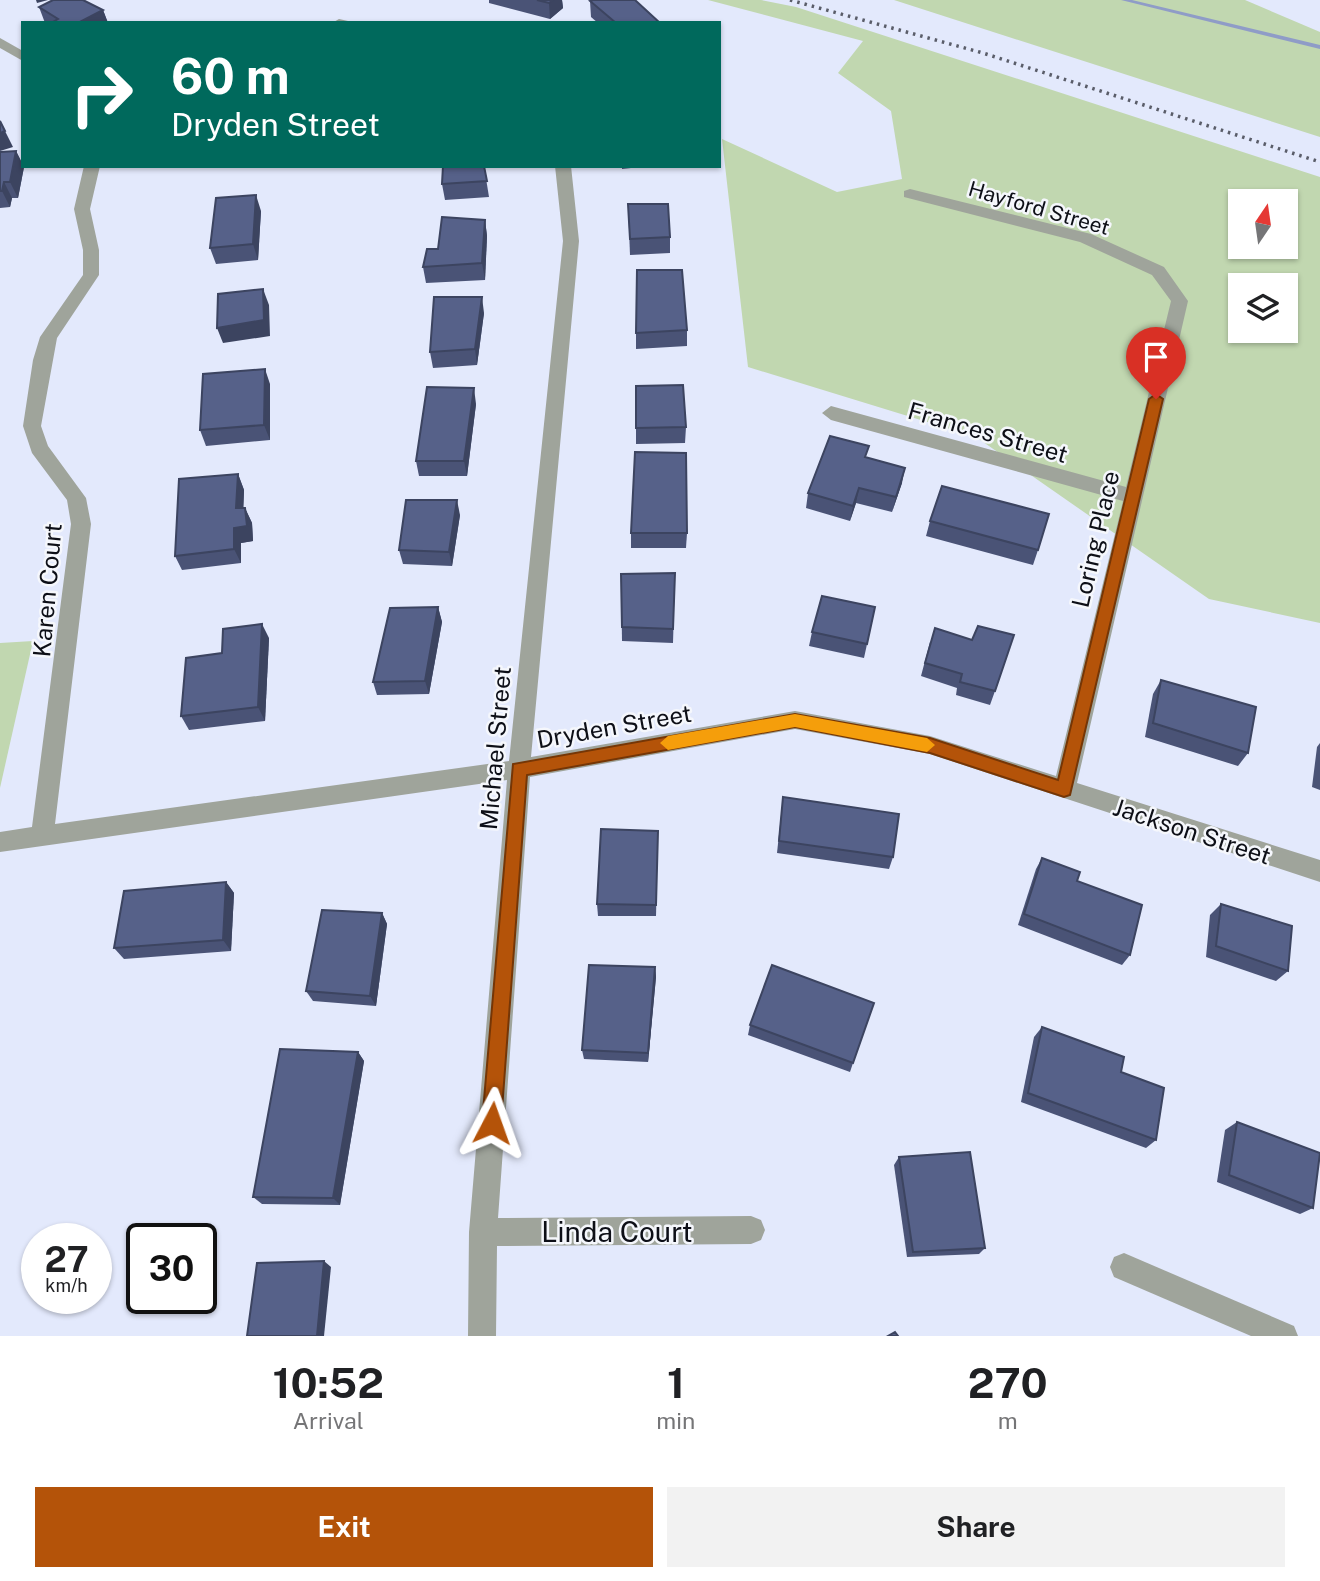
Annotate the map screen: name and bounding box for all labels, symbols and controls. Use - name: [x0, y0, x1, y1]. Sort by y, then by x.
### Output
- text: 60 m: [171, 47, 290, 105]
- icon: right: [56, 49, 147, 140]
- text: Dryden Street: [171, 106, 380, 143]
- street label: Hayford Street: [965, 176, 1113, 240]
- north arrow: [1228, 189, 1298, 259]
- map controls: [1228, 189, 1298, 343]
- button: layers: [1228, 273, 1298, 343]
- pin: [1126, 327, 1186, 399]
- icon: arrive: [1137, 338, 1175, 376]
- street label: Frances Street: [905, 396, 1071, 468]
- street label: Loring Place: [1066, 468, 1124, 610]
- street label: Karen Court: [27, 522, 67, 658]
- street label: Michael Street: [474, 665, 516, 831]
- street label: Dryden Street: [534, 699, 694, 753]
- street label: Jackson Street: [1110, 792, 1274, 870]
- position arrow: [455, 1086, 529, 1160]
- street label: Linda Court: [541, 1215, 693, 1248]
- speed limit sign: 30: [126, 1223, 217, 1314]
- text: 27: [44, 1239, 89, 1280]
- text: km/h: [45, 1275, 88, 1296]
- text: 10:52: [272, 1358, 384, 1407]
- text: 1: [667, 1358, 685, 1407]
- text: 270: [968, 1358, 1048, 1407]
- text: Arrival: [293, 1407, 364, 1434]
- text: min: [656, 1407, 695, 1434]
- text: m: [998, 1407, 1018, 1434]
- button: Exit: [35, 1487, 653, 1567]
- button: Share: [667, 1487, 1285, 1567]

